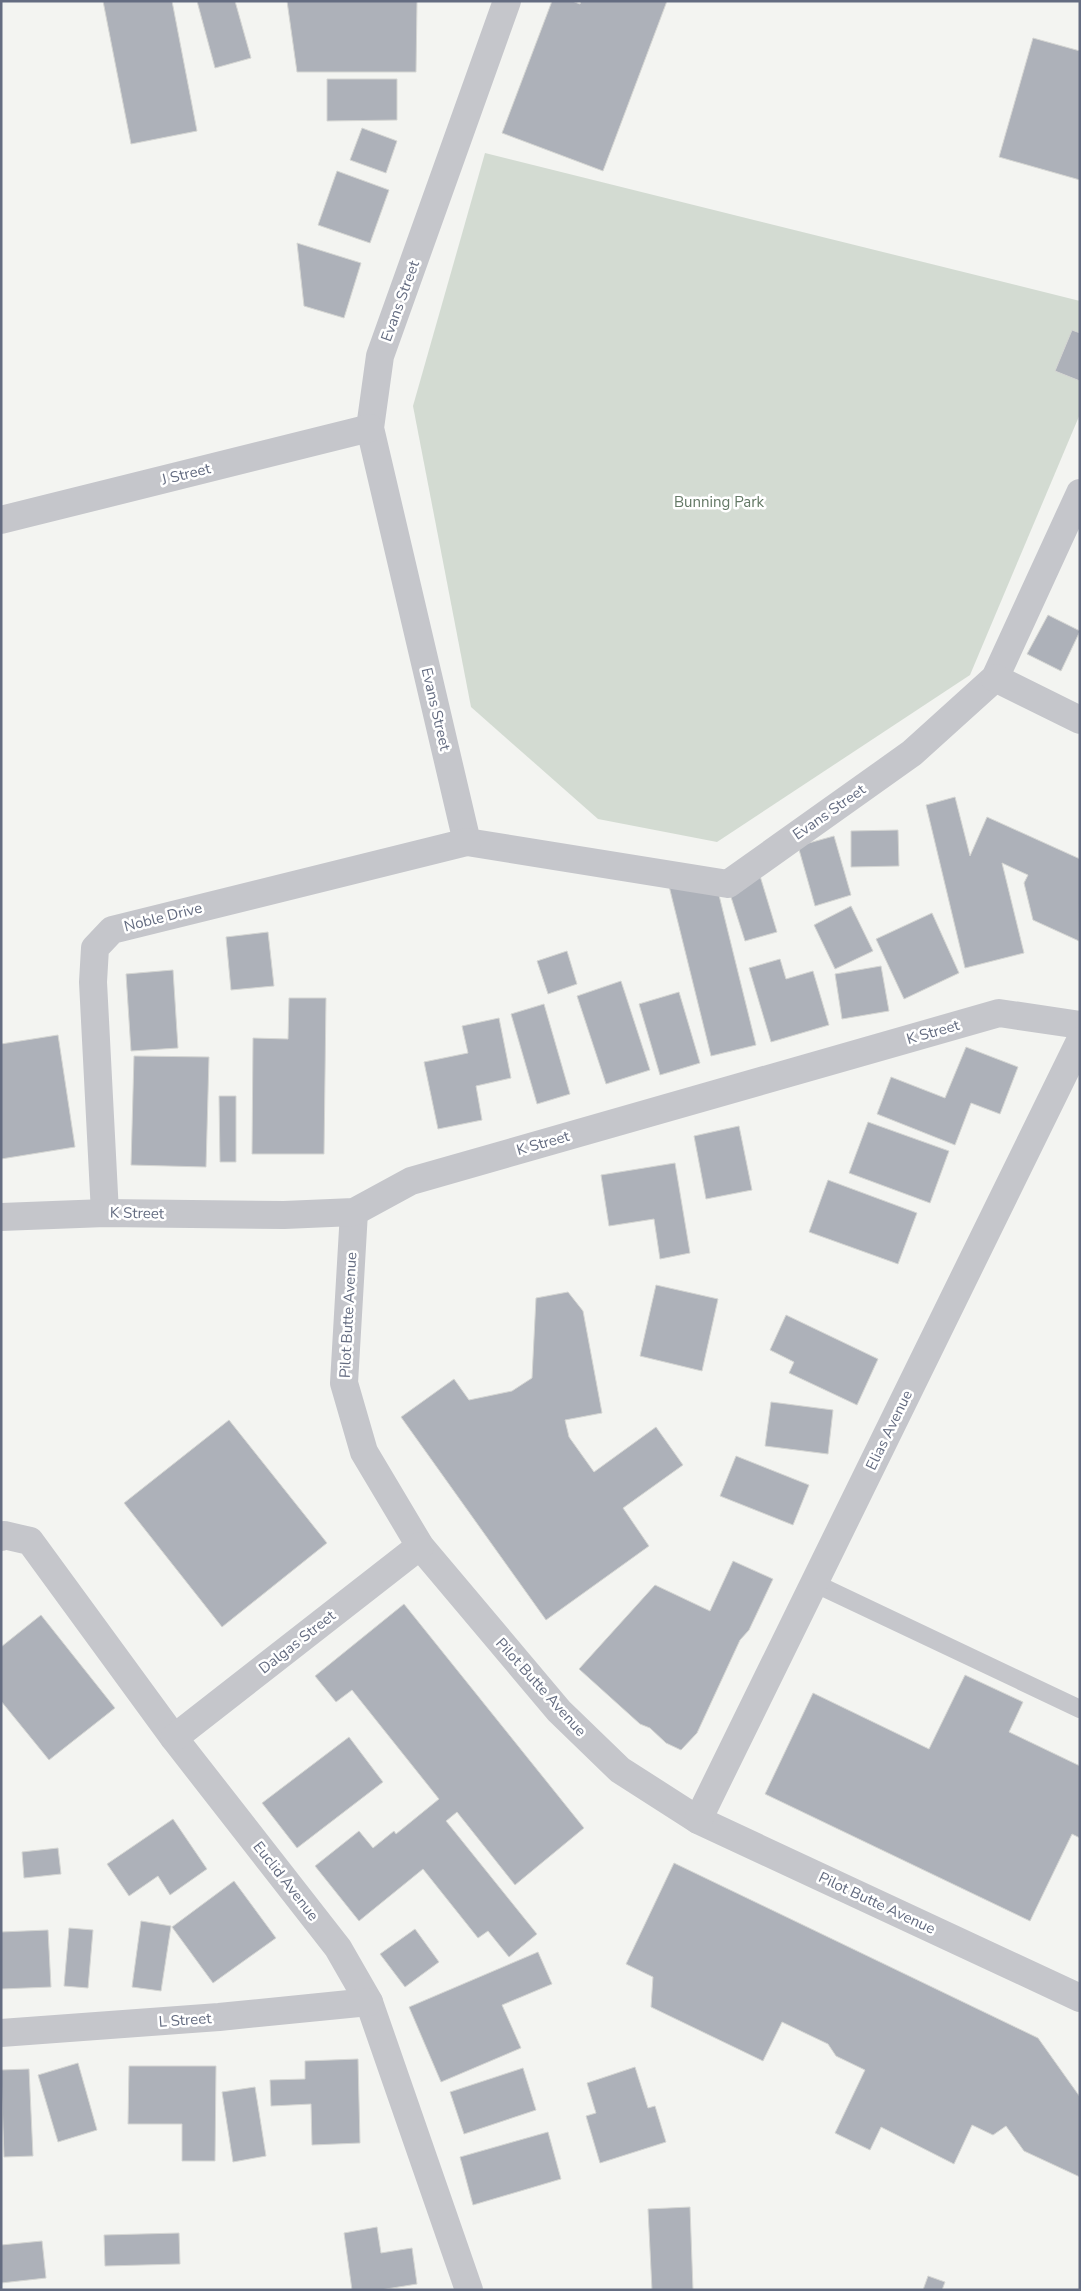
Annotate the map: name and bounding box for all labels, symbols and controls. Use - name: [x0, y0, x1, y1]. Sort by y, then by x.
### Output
- street label: Evans Street: [376, 257, 424, 344]
- street label: J Street: [159, 458, 213, 490]
- park label: Bunning Park: [674, 492, 765, 512]
- street label: Evans Street: [417, 666, 455, 753]
- street label: Evans Street: [789, 779, 870, 844]
- street label: Noble Drive: [122, 898, 204, 936]
- street label: K Street: [904, 1015, 963, 1049]
- street label: K Street: [514, 1126, 573, 1160]
- street label: K Street: [110, 1203, 165, 1223]
- street label: Pilot Butte Avenue: [335, 1251, 361, 1379]
- street label: Elias Avenue: [861, 1387, 917, 1473]
- street label: Dalgas Street: [255, 1605, 340, 1678]
- street label: Pilot Butte Avenue: [491, 1633, 591, 1741]
- street label: Euclid Avenue: [249, 1837, 323, 1925]
- street label: Pilot Butte Avenue: [815, 1867, 939, 1939]
- street label: L Street: [158, 2008, 213, 2032]

